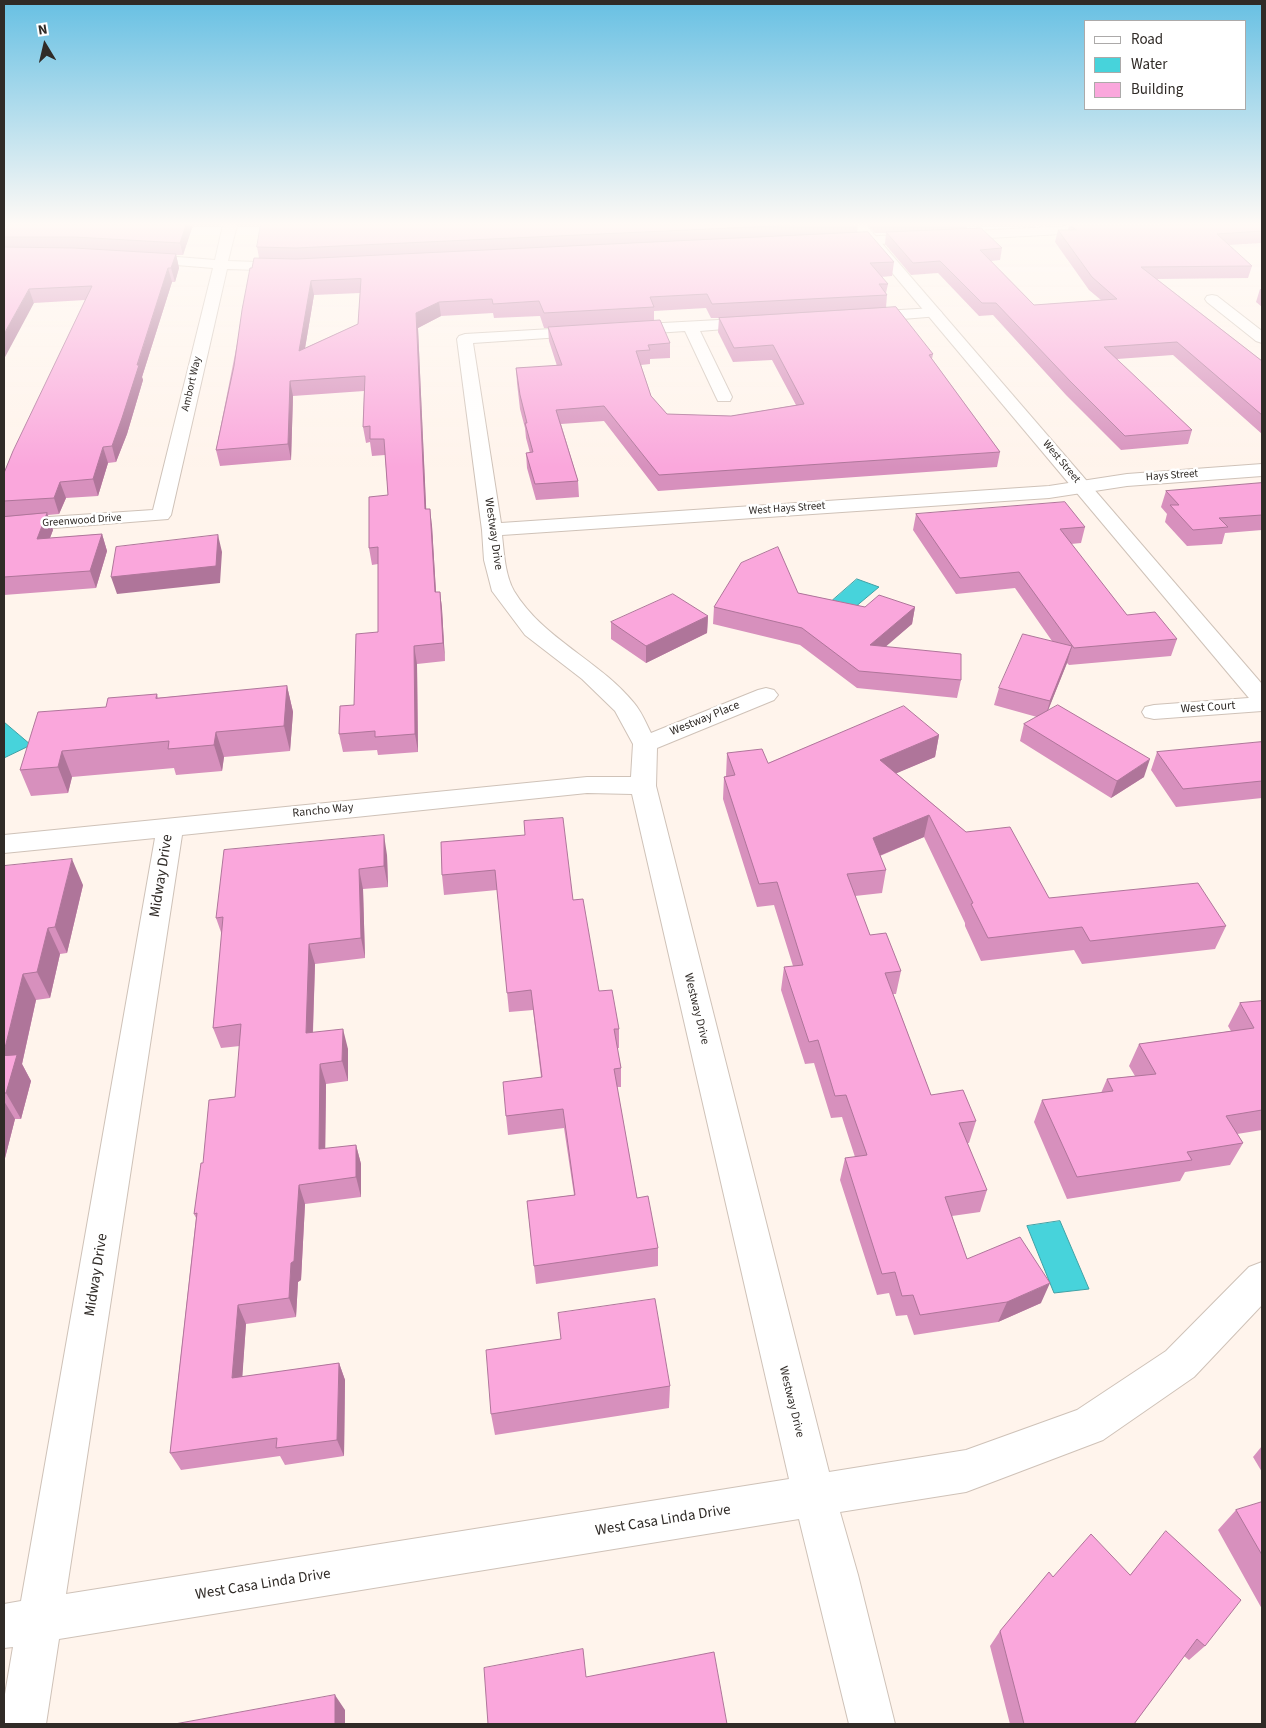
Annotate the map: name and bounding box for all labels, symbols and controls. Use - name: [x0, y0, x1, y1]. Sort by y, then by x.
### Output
- north arrow: [20, 20, 70, 70]
- text: N: [36, 20, 49, 41]
- legend: [1084, 20, 1246, 110]
- text: Road: [1131, 29, 1163, 50]
- text: Water: [1131, 54, 1167, 75]
- text: Building: [1131, 79, 1183, 100]
- street label: Ambort Way: [179, 355, 205, 413]
- street label: West Street: [1039, 438, 1083, 486]
- street label: Hays Street: [1145, 468, 1199, 484]
- street label: Westway Drive: [481, 497, 505, 571]
- street label: West Hays Street: [748, 500, 826, 518]
- street label: Greenwood Drive: [42, 512, 122, 530]
- street label: Westway Place: [668, 698, 742, 740]
- street label: West Court: [1180, 699, 1236, 717]
- street label: Rancho Way: [292, 801, 354, 821]
- street label: Midway Drive: [147, 833, 177, 919]
- street label: Westway Drive: [680, 972, 712, 1046]
- street label: Midway Drive: [82, 1232, 112, 1318]
- street label: Westway Drive: [775, 1365, 807, 1439]
- street label: West Casa Linda Drive: [594, 1501, 732, 1541]
- street label: West Casa Linda Drive: [194, 1565, 332, 1605]

